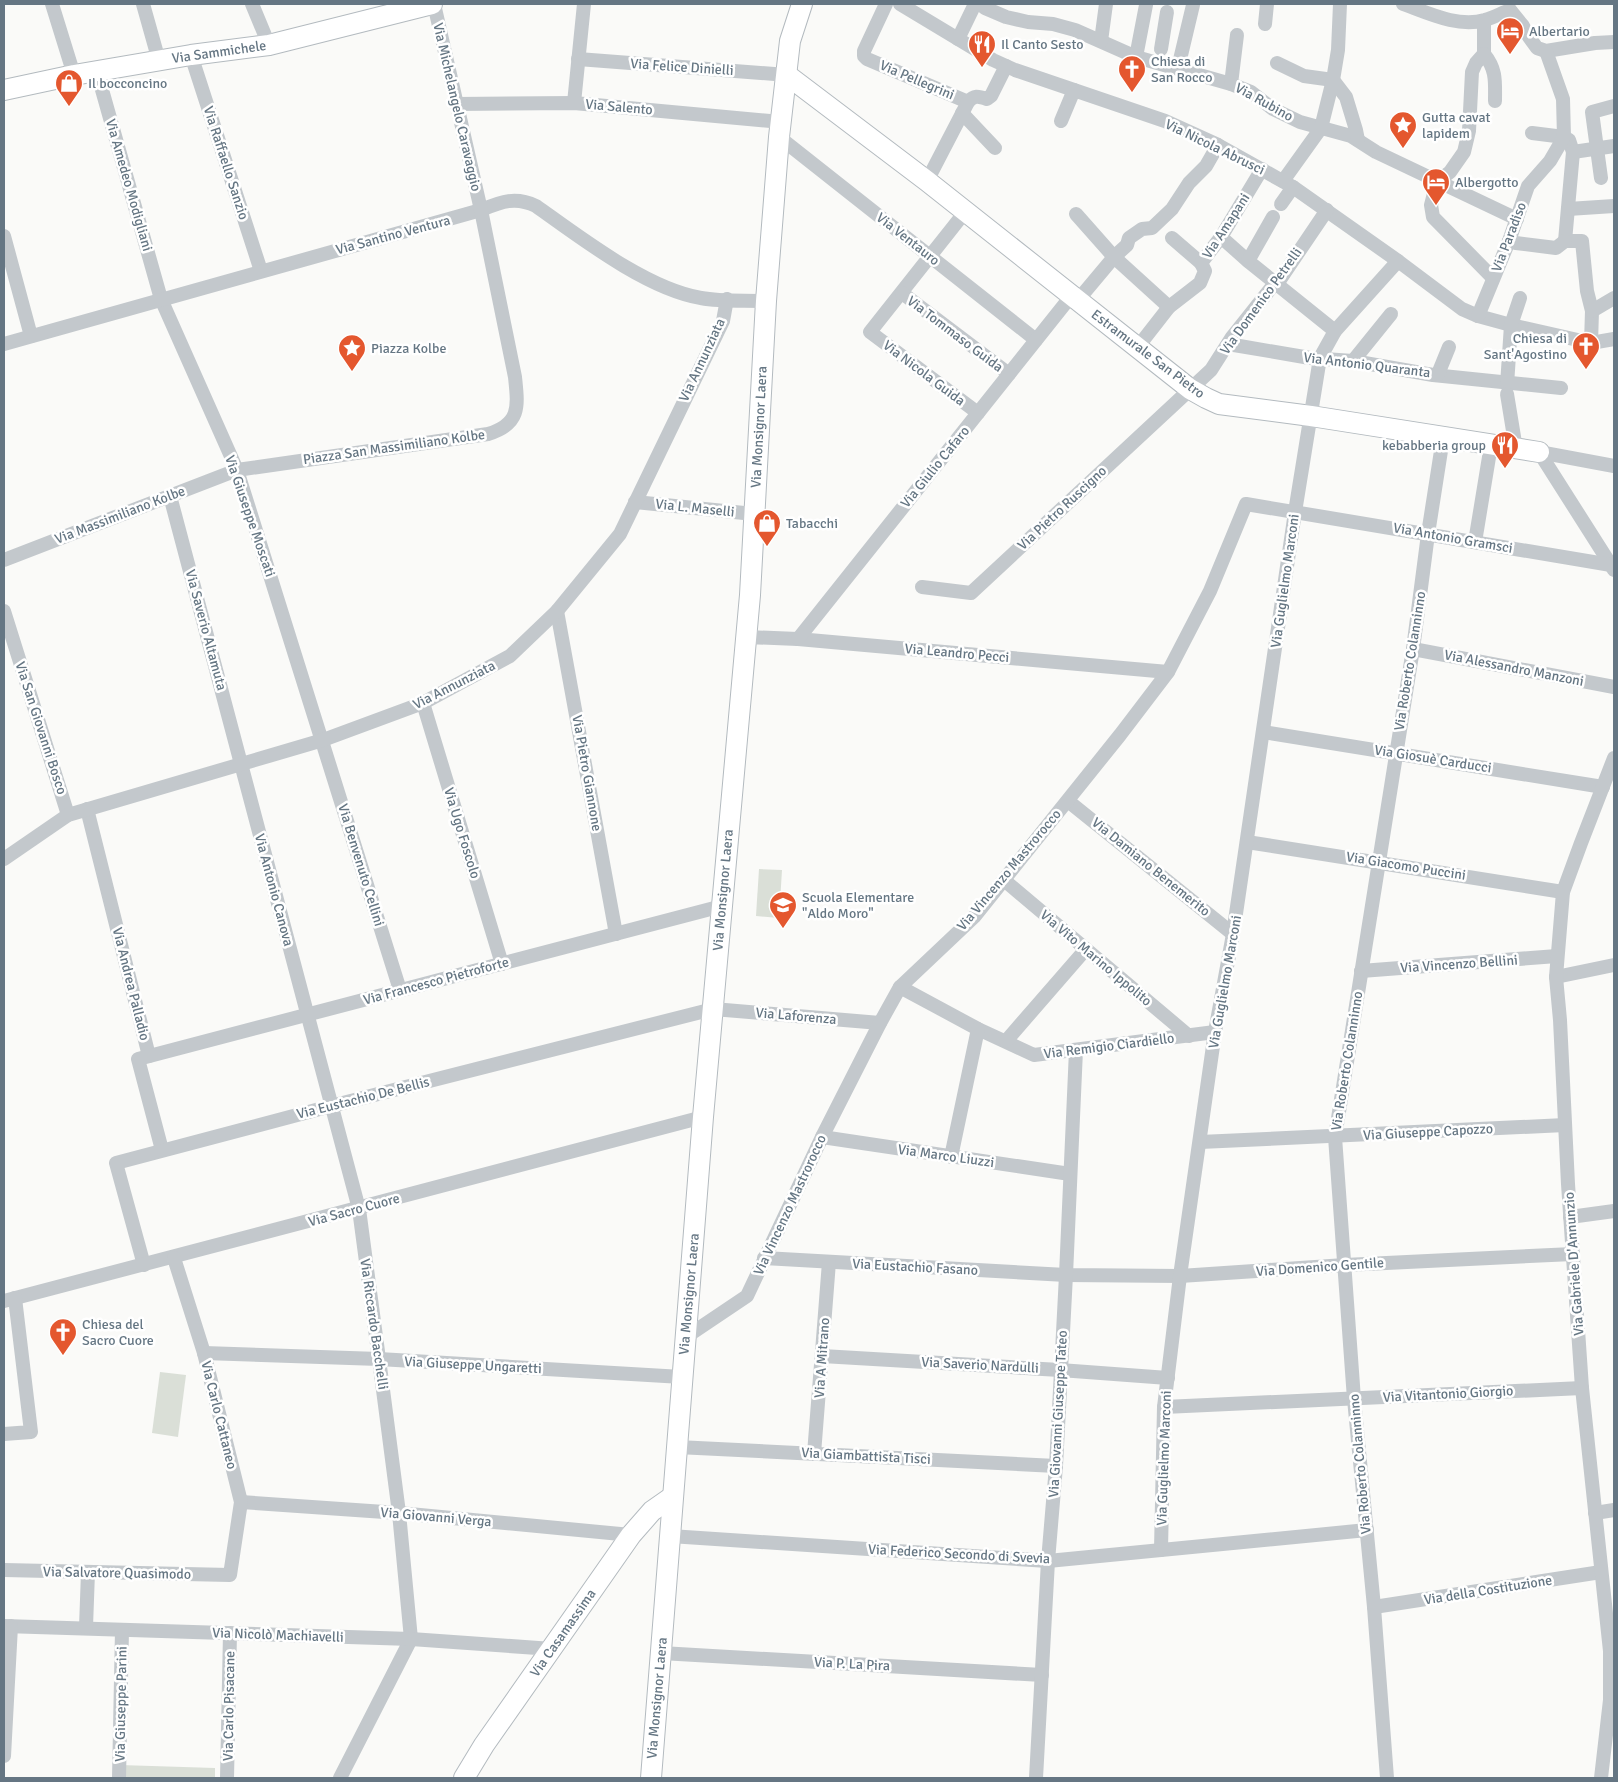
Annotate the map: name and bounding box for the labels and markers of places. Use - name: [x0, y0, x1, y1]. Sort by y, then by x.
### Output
- hotel icon: Albertario: [1495, 16, 1525, 55]
- place label: Albertario: [1529, 23, 1590, 40]
- restaurant icon: Il Canto Sesto: [967, 29, 997, 68]
- place label: Il Canto Sesto: [1001, 36, 1084, 53]
- place label: Chiesa di San Rocco: [1151, 53, 1212, 86]
- church icon: Chiesa di San Rocco: [1117, 54, 1147, 93]
- shop icon: Il bocconcino: [54, 68, 84, 107]
- place label: Il bocconcino: [88, 75, 167, 92]
- place label: Gutta cavat lapidem: [1422, 109, 1490, 142]
- place icon: Gutta cavat lapidem: [1388, 110, 1418, 149]
- hotel icon: Albergotto: [1421, 167, 1451, 206]
- place label: Albergotto: [1455, 174, 1518, 191]
- place label: Chiesa di Sant'Agostino: [1484, 330, 1567, 363]
- church icon: Chiesa di Sant'Agostino: [1571, 331, 1601, 370]
- place icon: Piazza Kolbe: [337, 333, 367, 372]
- place label: Piazza Kolbe: [371, 340, 446, 357]
- restaurant icon: kebabberia group: [1490, 430, 1520, 469]
- place label: kebabberia group: [1382, 437, 1486, 454]
- shop icon: Tabacchi: [752, 508, 782, 547]
- place label: Tabacchi: [786, 515, 838, 532]
- place label: Scuola Elementare "Aldo Moro": [802, 889, 914, 922]
- school or university icon: Scuola Elementare "Aldo Moro": [768, 890, 798, 929]
- place label: Chiesa del Sacro Cuore: [82, 1316, 154, 1349]
- church icon: Chiesa del Sacro Cuore: [48, 1317, 78, 1356]

